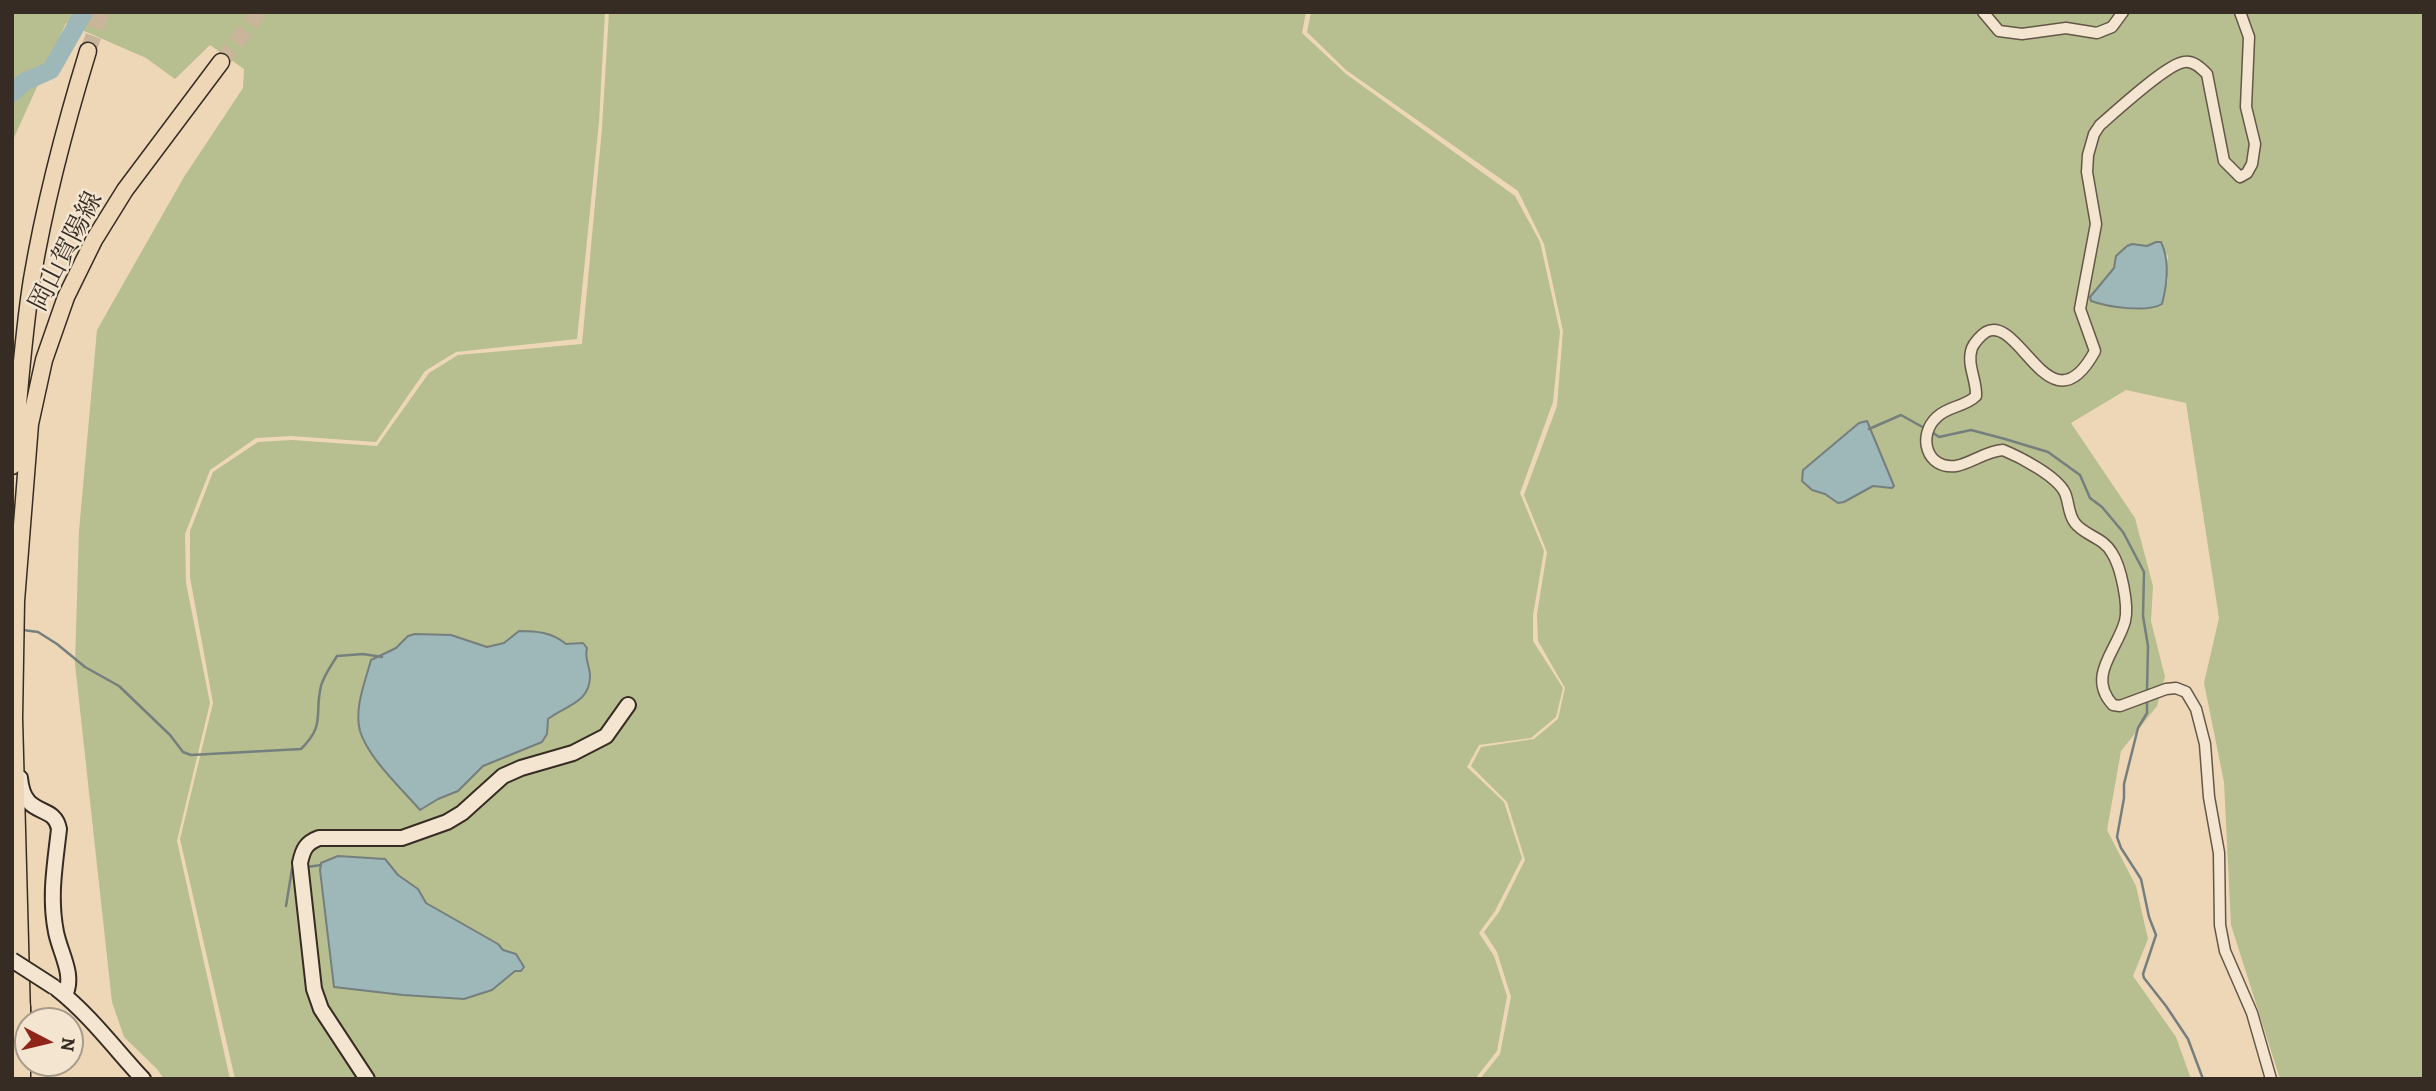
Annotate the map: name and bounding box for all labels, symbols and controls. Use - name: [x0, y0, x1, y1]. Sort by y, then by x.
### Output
- street label: 岡山賀陽線: [24, 187, 110, 317]
- north arrow: [14, 1007, 84, 1077]
- text: N: [54, 1036, 82, 1053]

